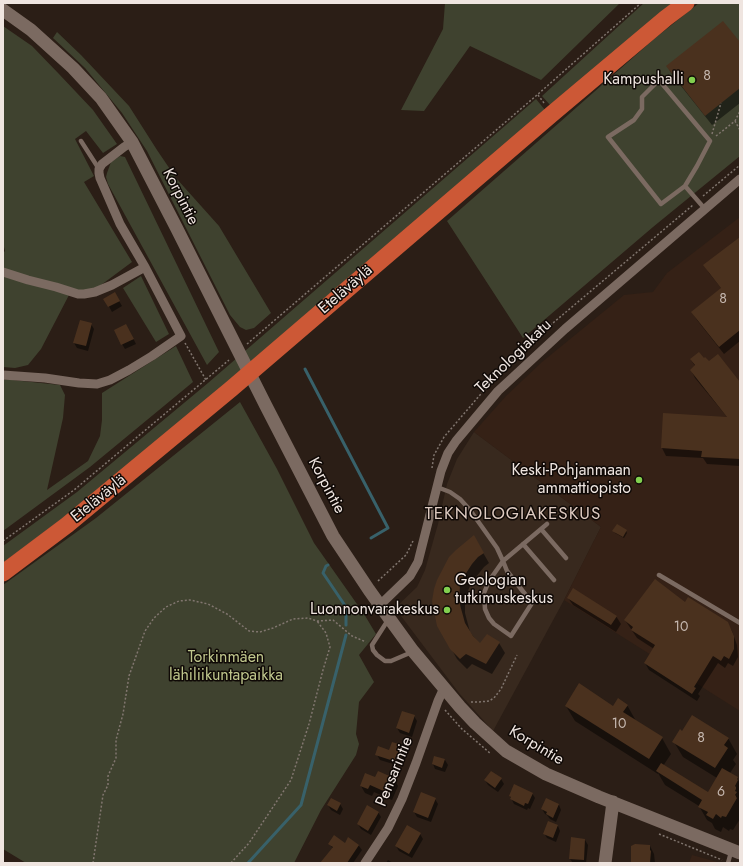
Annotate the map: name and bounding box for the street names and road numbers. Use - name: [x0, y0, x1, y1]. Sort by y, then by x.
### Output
- street label: Korpintie: [158, 166, 202, 228]
- street label: Eteläväylä: [315, 261, 377, 319]
- street label: Teknologiakatu: [472, 316, 556, 398]
- street label: Korpintie: [303, 455, 349, 517]
- street label: Eteläväylä: [68, 471, 130, 527]
- street label: Korpintie: [505, 722, 567, 770]
- street label: Pensarintie: [372, 734, 418, 810]

